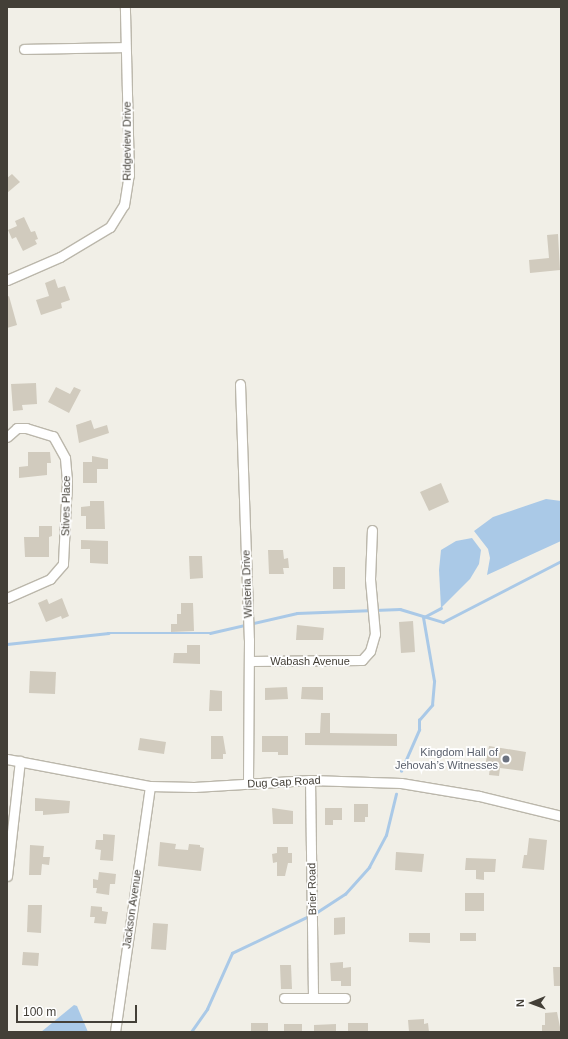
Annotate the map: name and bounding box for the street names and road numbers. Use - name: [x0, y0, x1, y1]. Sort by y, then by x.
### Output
- street label: Ridgeview Drive: [120, 101, 134, 181]
- street label: Stives Place: [59, 476, 73, 536]
- street label: Wisteria Drive: [239, 550, 255, 618]
- street label: Wabash Avenue: [270, 654, 350, 668]
- street label: Dug Gap Road: [247, 773, 321, 791]
- street label: Brier Road: [305, 863, 319, 915]
- street label: Jackson Avenue: [120, 868, 144, 950]

